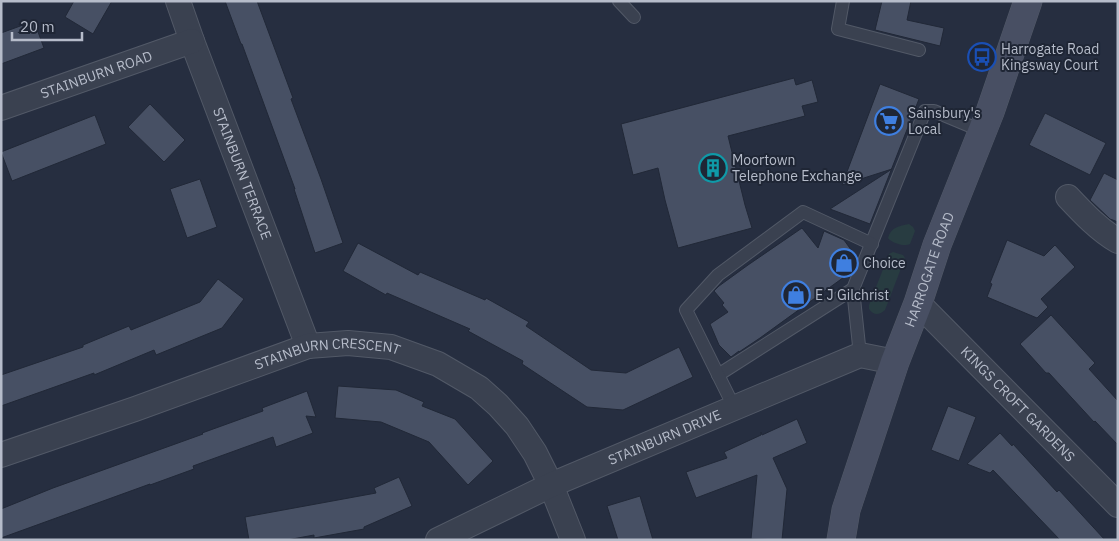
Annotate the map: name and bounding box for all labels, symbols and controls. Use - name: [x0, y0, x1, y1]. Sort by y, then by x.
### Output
- scale bar: [12, 10, 82, 42]
- text: 20 m: [20, 17, 55, 36]
- place label: Harrogate Road Kingsway Court: [1001, 40, 1099, 74]
- bus stop icon: Harrogate Road Kingsway Court: [967, 42, 997, 72]
- street label: STAINBURN ROAD: [38, 47, 155, 102]
- place label: Sainsbury's Local: [908, 104, 981, 138]
- street label: STAINBURN TERRACE: [209, 105, 276, 242]
- supermarket icon: Sainsbury's Local: [874, 106, 904, 136]
- place label: Moortown Telephone Exchange: [732, 151, 862, 185]
- building icon: Moortown Telephone Exchange: [698, 153, 728, 183]
- street label: HARROGATE ROAD: [901, 209, 958, 330]
- shop icon: Choice: [829, 248, 859, 278]
- place label: Choice: [863, 254, 906, 272]
- shop icon: E J Gilchrist: [781, 280, 811, 310]
- place label: E J Gilchrist: [815, 286, 889, 304]
- street label: STAINBURN CRESCENT: [252, 334, 403, 374]
- street label: KINGS CROFT GARDENS: [957, 342, 1079, 465]
- street label: STAINBURN DRIVE: [605, 405, 724, 469]

